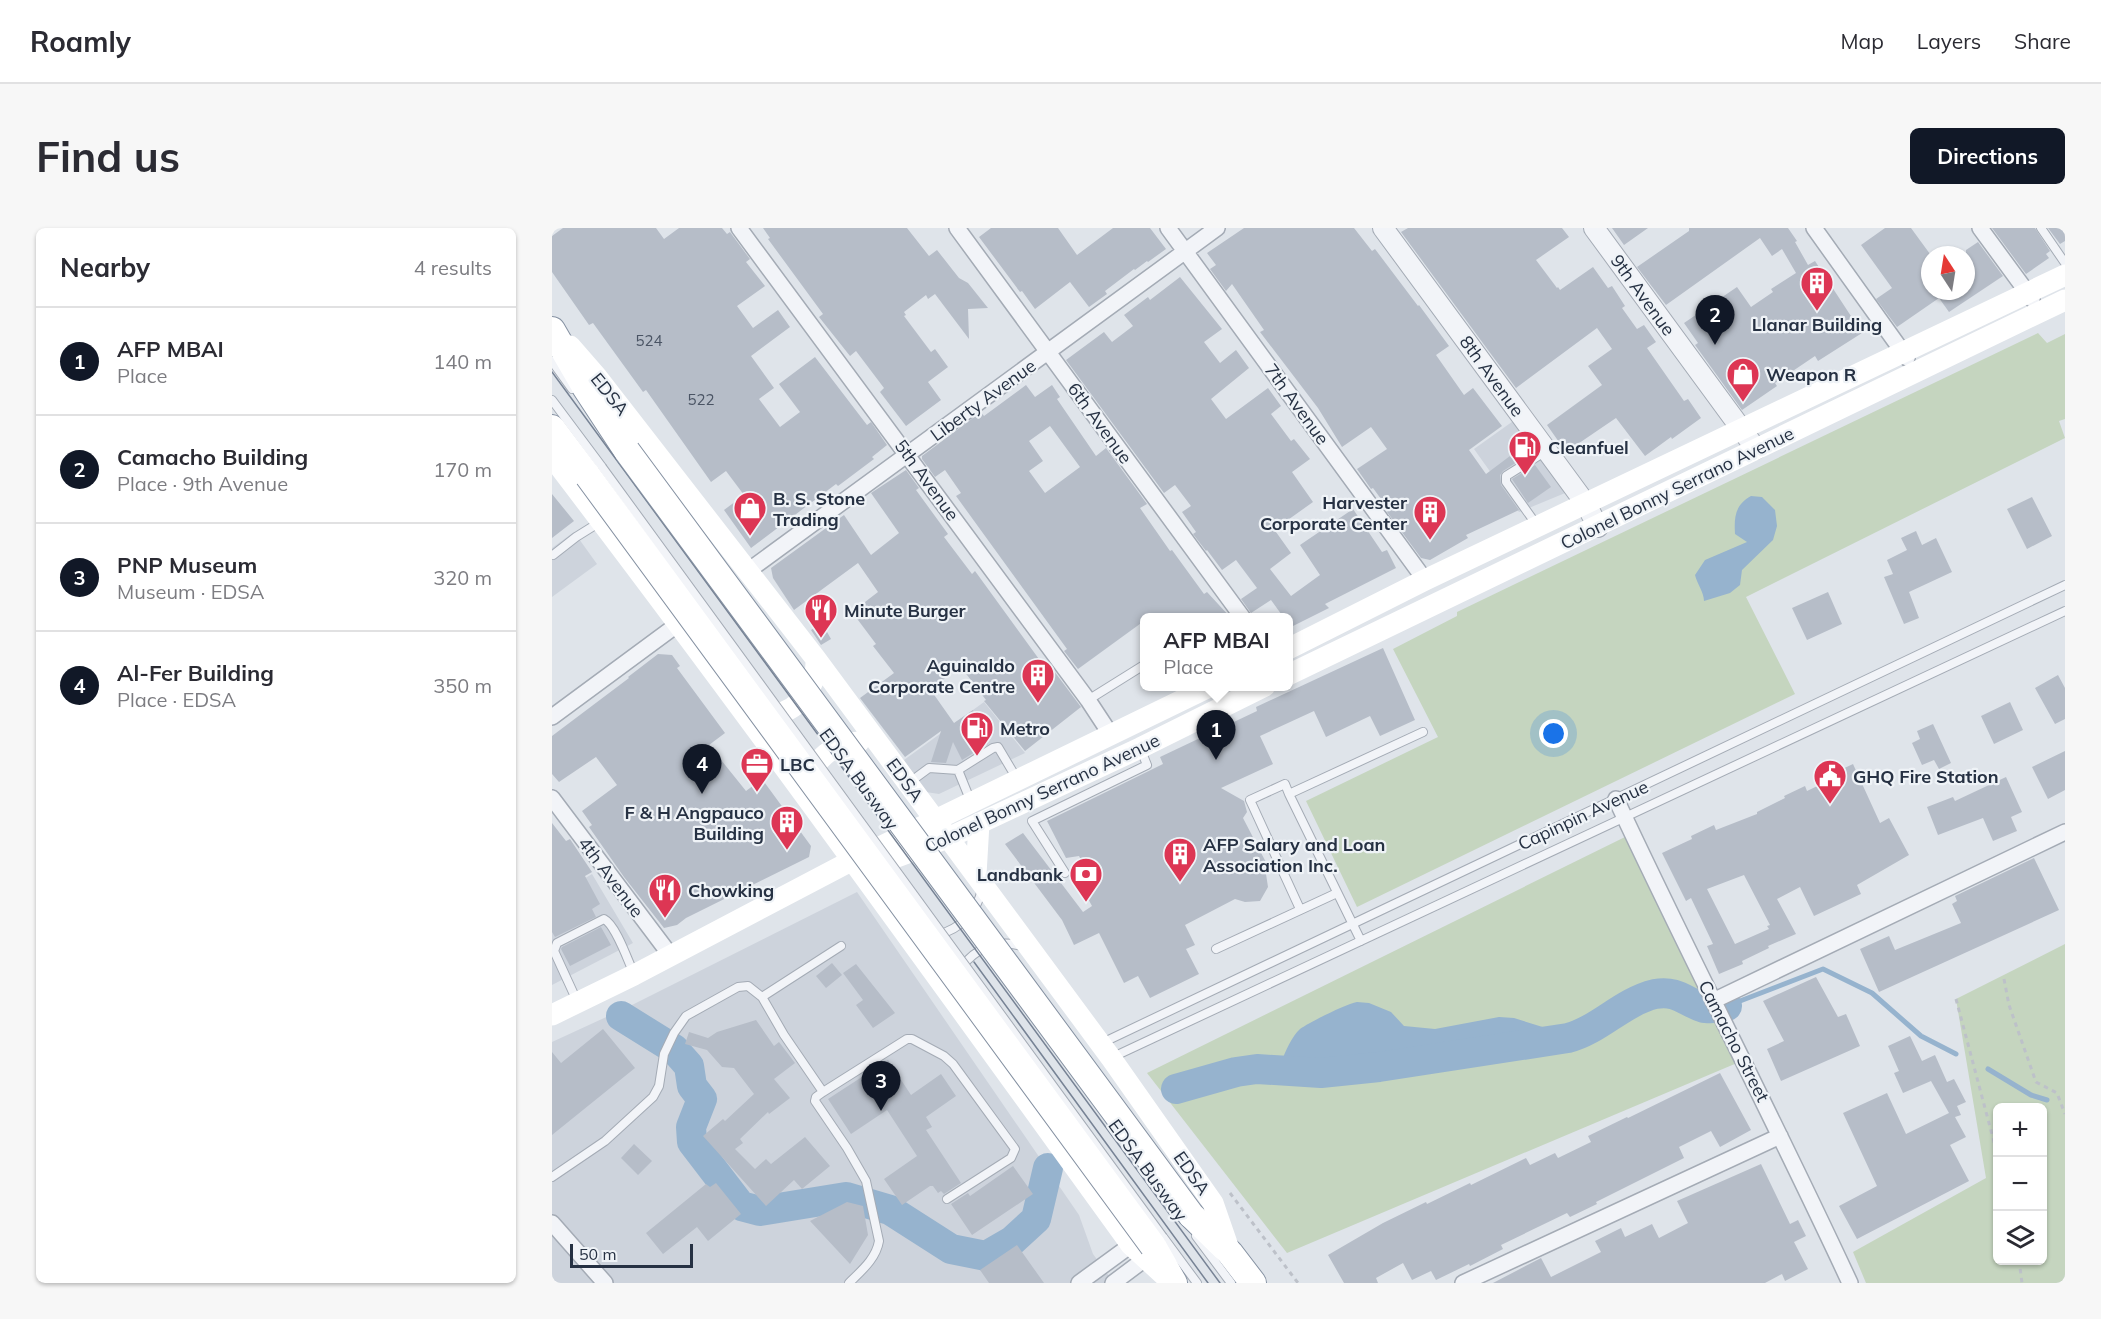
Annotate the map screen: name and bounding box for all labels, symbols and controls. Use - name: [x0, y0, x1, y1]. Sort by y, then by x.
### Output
- text: Roamly: [30, 24, 131, 59]
- text: Map: [1841, 28, 1884, 54]
- text: Layers: [1917, 28, 1981, 54]
- text: Share: [2014, 28, 2071, 54]
- button: Directions: [1910, 128, 2065, 184]
- text: Find us: [36, 130, 180, 183]
- north arrow: [1921, 246, 1975, 300]
- street label: 9th Avenue: [1606, 250, 1680, 340]
- text: Nearby: [60, 251, 150, 284]
- text: 4 results: [414, 255, 492, 280]
- building icon: Llanar Building: [1799, 265, 1835, 312]
- pin: 2: [1696, 296, 1734, 345]
- place label: Llanar Building: [1752, 313, 1882, 336]
- house number: 524: [635, 331, 663, 350]
- street label: 8th Avenue: [1455, 331, 1529, 421]
- text: AFP MBAI: [117, 335, 224, 363]
- text: 1: [74, 349, 86, 374]
- text: 140 m: [433, 349, 492, 374]
- street label: Liberty Avenue: [926, 354, 1040, 446]
- shop icon: Weapon R: [1725, 356, 1761, 403]
- street label: 7th Avenue: [1260, 359, 1334, 449]
- text: Place: [117, 363, 167, 388]
- place label: Weapon R: [1766, 363, 1857, 386]
- street label: EDSA: [586, 368, 634, 420]
- street label: 6th Avenue: [1063, 378, 1137, 468]
- house number: 522: [687, 390, 715, 409]
- street label: Colonel Bonny Serrano Avenue: [1557, 421, 1797, 555]
- fuel station icon: Cleanfuel: [1507, 429, 1543, 476]
- street label: 5th Avenue: [890, 435, 964, 525]
- place label: Cleanfuel: [1548, 436, 1629, 459]
- text: Camacho Building: [117, 443, 308, 471]
- text: 2: [74, 457, 86, 482]
- text: 170 m: [433, 457, 492, 482]
- text: Place · 9th Avenue: [117, 471, 288, 496]
- place label: B. S. Stone Trading: [773, 487, 865, 531]
- shop icon: B. S. Stone Trading: [732, 490, 768, 537]
- place label: Harvester Corporate Center: [1260, 491, 1408, 535]
- building icon: Harvester Corporate Center: [1412, 494, 1448, 541]
- text: PNP Museum: [117, 551, 257, 579]
- text: 3: [74, 565, 86, 590]
- text: 320 m: [433, 565, 492, 590]
- text: Museum · EDSA: [117, 579, 264, 604]
- restaurant icon: Minute Burger: [803, 592, 839, 639]
- place label: Minute Burger: [844, 599, 967, 622]
- popup: [1140, 613, 1293, 691]
- text: AFP MBAI: [1163, 626, 1270, 654]
- place label: Aguinaldo Corporate Centre: [868, 654, 1015, 698]
- text: Place: [1163, 654, 1214, 679]
- building icon: Aguinaldo Corporate Centre: [1020, 657, 1056, 704]
- text: Al-Fer Building: [117, 659, 274, 687]
- text: 4: [74, 673, 86, 698]
- text: 350 m: [433, 673, 492, 698]
- text: Place · EDSA: [117, 687, 236, 712]
- fuel station icon: Metro: [959, 710, 995, 757]
- pin: 1: [1196, 710, 1236, 760]
- place label: Metro: [1000, 717, 1050, 740]
- your location: [1539, 719, 1568, 748]
- street label: EDSA Busway: [814, 724, 904, 835]
- street label: Colonel Bonny Serrano Avenue: [921, 728, 1163, 858]
- pin: 4: [682, 744, 722, 794]
- office icon: LBC: [739, 746, 775, 793]
- place label: LBC: [780, 753, 815, 776]
- street label: EDSA: [881, 754, 929, 806]
- public building icon: GHQ Fire Station: [1812, 758, 1848, 805]
- place label: GHQ Fire Station: [1853, 765, 1999, 788]
- street label: Capinpin Avenue: [1514, 775, 1652, 855]
- place label: F & H Angpauco Building: [624, 801, 764, 845]
- building icon: F & H Angpauco Building: [769, 804, 805, 851]
- street label: 4th Avenue: [573, 832, 649, 922]
- place label: AFP Salary and Loan Association Inc.: [1203, 833, 1385, 877]
- building icon: AFP Salary and Loan Association Inc.: [1162, 836, 1198, 883]
- bank icon: Landbank: [1068, 856, 1104, 903]
- place label: Landbank: [977, 863, 1064, 886]
- restaurant icon: Chowking: [647, 872, 683, 919]
- place label: Chowking: [688, 879, 774, 902]
- street label: Camacho Street: [1693, 976, 1775, 1106]
- pin: 3: [862, 1062, 900, 1111]
- map controls: [1993, 1103, 2047, 1265]
- button: +: [1993, 1103, 2047, 1157]
- street label: EDSA Busway: [1104, 1115, 1192, 1225]
- street label: EDSA: [1169, 1147, 1215, 1199]
- button: −: [1993, 1157, 2047, 1211]
- button: layers: [1993, 1211, 2047, 1265]
- scale bar: [570, 1241, 693, 1268]
- text: 50 m: [579, 1244, 616, 1264]

